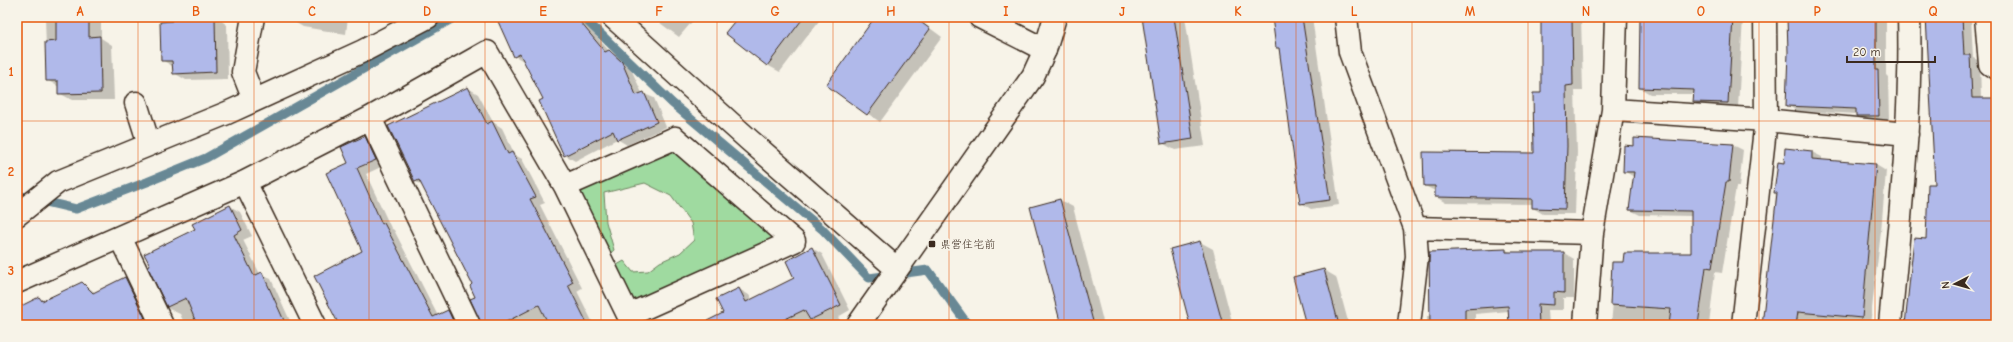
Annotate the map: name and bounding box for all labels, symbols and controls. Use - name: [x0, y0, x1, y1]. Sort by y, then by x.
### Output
- text: A: [76, 4, 84, 19]
- text: B: [192, 4, 200, 19]
- text: C: [308, 4, 316, 19]
- text: D: [423, 4, 431, 19]
- text: E: [539, 4, 547, 19]
- text: F: [655, 4, 663, 19]
- text: G: [770, 4, 780, 19]
- text: H: [886, 4, 896, 19]
- text: I: [1003, 4, 1009, 19]
- text: J: [1119, 4, 1125, 19]
- text: K: [1234, 4, 1242, 19]
- text: L: [1351, 4, 1358, 19]
- text: M: [1465, 4, 1476, 19]
- text: N: [1582, 4, 1590, 19]
- text: O: [1697, 4, 1705, 19]
- text: P: [1813, 4, 1821, 19]
- text: Q: [1928, 4, 1938, 19]
- scale bar: [1847, 38, 1935, 64]
- text: 20 m: [1853, 45, 1881, 59]
- text: 1: [8, 64, 14, 79]
- text: 2: [8, 164, 14, 179]
- place label: 県営住宅前: [940, 238, 995, 251]
- marker: 県営住宅前: [927, 239, 937, 249]
- text: 3: [8, 263, 14, 278]
- north arrow: [1935, 264, 1975, 304]
- text: N: [1939, 281, 1952, 289]

